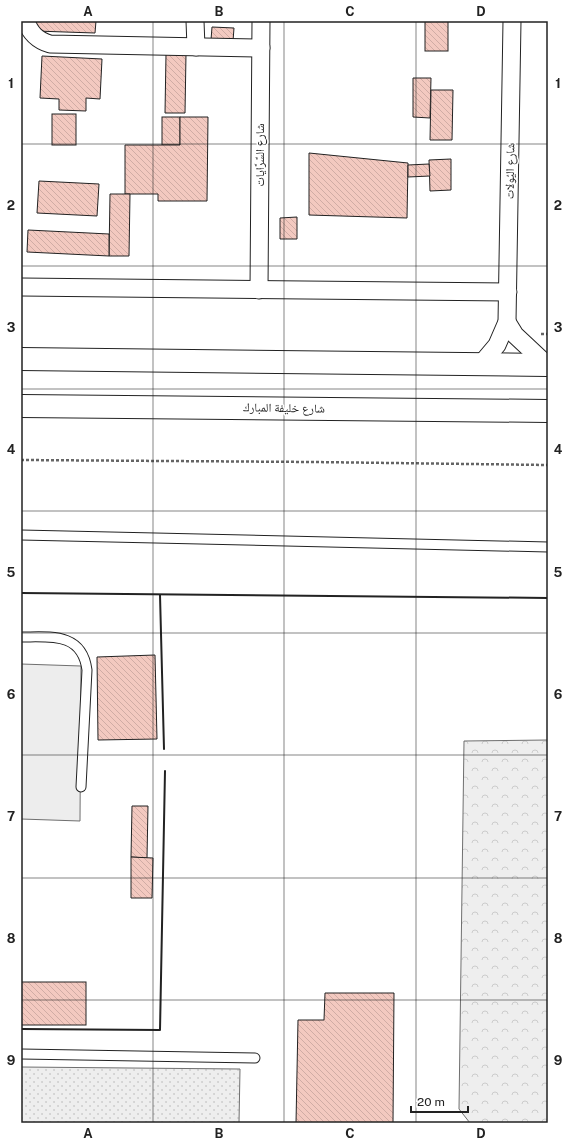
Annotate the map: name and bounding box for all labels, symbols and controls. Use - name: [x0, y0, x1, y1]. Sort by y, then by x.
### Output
- text: A: [83, 4, 93, 19]
- text: B: [215, 4, 224, 19]
- text: C: [345, 4, 355, 19]
- text: D: [476, 4, 486, 19]
- text: 1: [8, 76, 14, 91]
- text: 1: [555, 76, 561, 91]
- street label: شارع السَّرَّايات: [253, 123, 268, 187]
- street label: شارع اليُولات: [503, 143, 518, 199]
- text: 2: [7, 198, 15, 213]
- text: 2: [554, 198, 562, 213]
- text: 3: [7, 320, 16, 335]
- text: 3: [554, 320, 563, 335]
- street label: شارع خليفة المبارك: [243, 400, 325, 417]
- text: 4: [7, 442, 16, 457]
- text: 4: [554, 442, 563, 457]
- text: 5: [7, 565, 16, 580]
- text: 5: [554, 565, 563, 580]
- text: 6: [7, 687, 16, 702]
- text: 6: [554, 687, 563, 702]
- text: 7: [7, 809, 15, 824]
- text: 7: [554, 809, 562, 824]
- text: 8: [7, 931, 16, 946]
- text: 8: [554, 931, 563, 946]
- text: 9: [7, 1053, 15, 1068]
- text: 9: [554, 1053, 562, 1068]
- scale bar: [411, 1088, 468, 1114]
- text: 20 m: [417, 1095, 445, 1109]
- text: A: [83, 1126, 93, 1141]
- text: B: [215, 1126, 224, 1141]
- text: C: [345, 1126, 355, 1141]
- text: D: [476, 1126, 486, 1141]

